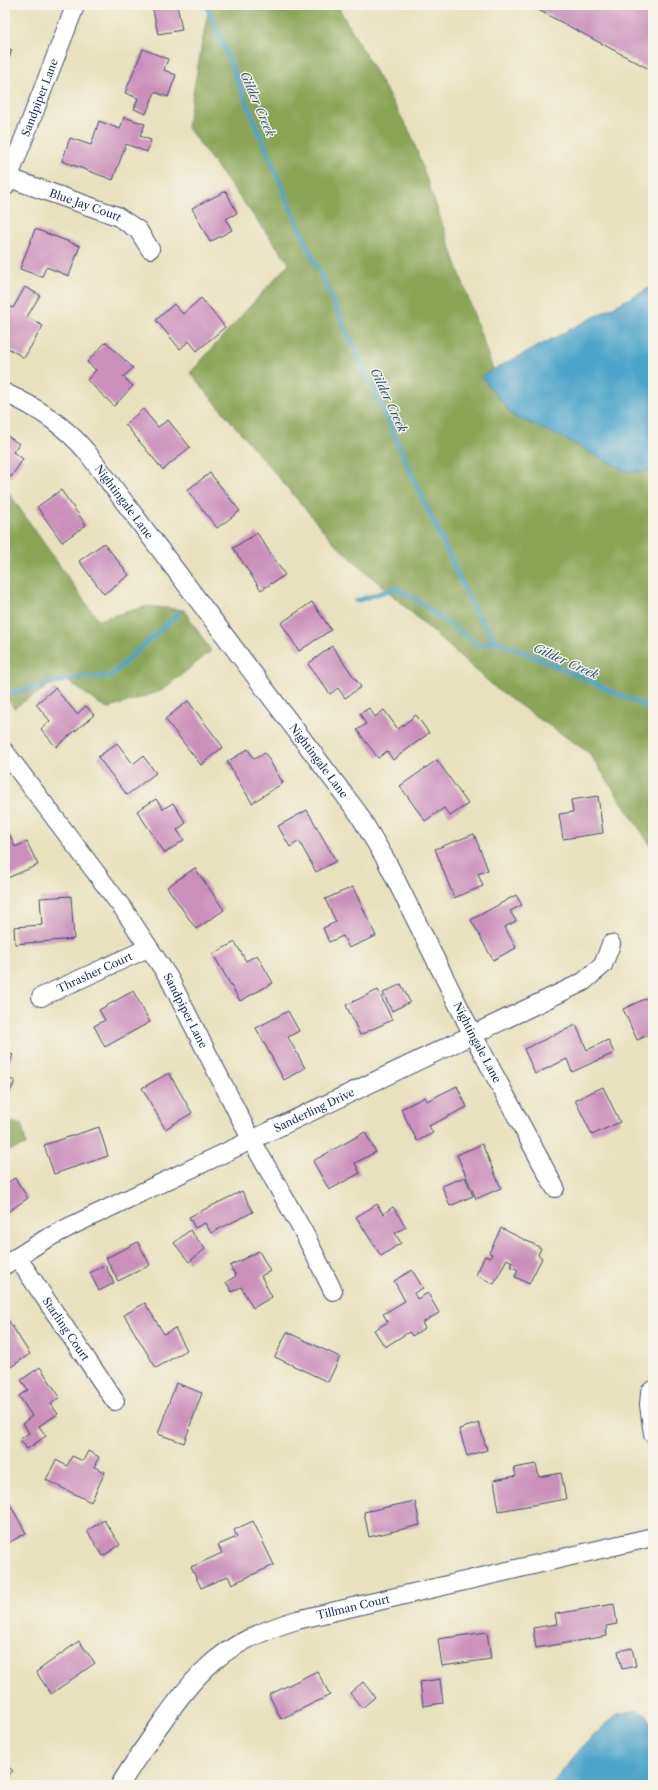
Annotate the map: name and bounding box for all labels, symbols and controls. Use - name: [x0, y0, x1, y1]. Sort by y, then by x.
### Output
- street label: Sandpiper Lane: [18, 56, 61, 138]
- water label: Gilder Creek: [238, 69, 279, 140]
- street label: Blue Jay Court: [48, 186, 124, 224]
- water label: Gilder Creek: [368, 365, 411, 435]
- street label: Nightingale Lane: [92, 462, 157, 542]
- water label: Gilder Creek: [531, 640, 602, 682]
- street label: Nightingale Lane: [286, 721, 351, 801]
- street label: Thrasher Court: [55, 949, 135, 996]
- street label: Sandpiper Lane: [161, 970, 211, 1051]
- street label: Nightingale Lane: [451, 1000, 504, 1085]
- street label: Sanderling Drive: [271, 1085, 357, 1135]
- street label: Starling Court: [39, 1294, 93, 1363]
- street label: Tillman Court: [315, 1592, 391, 1622]

